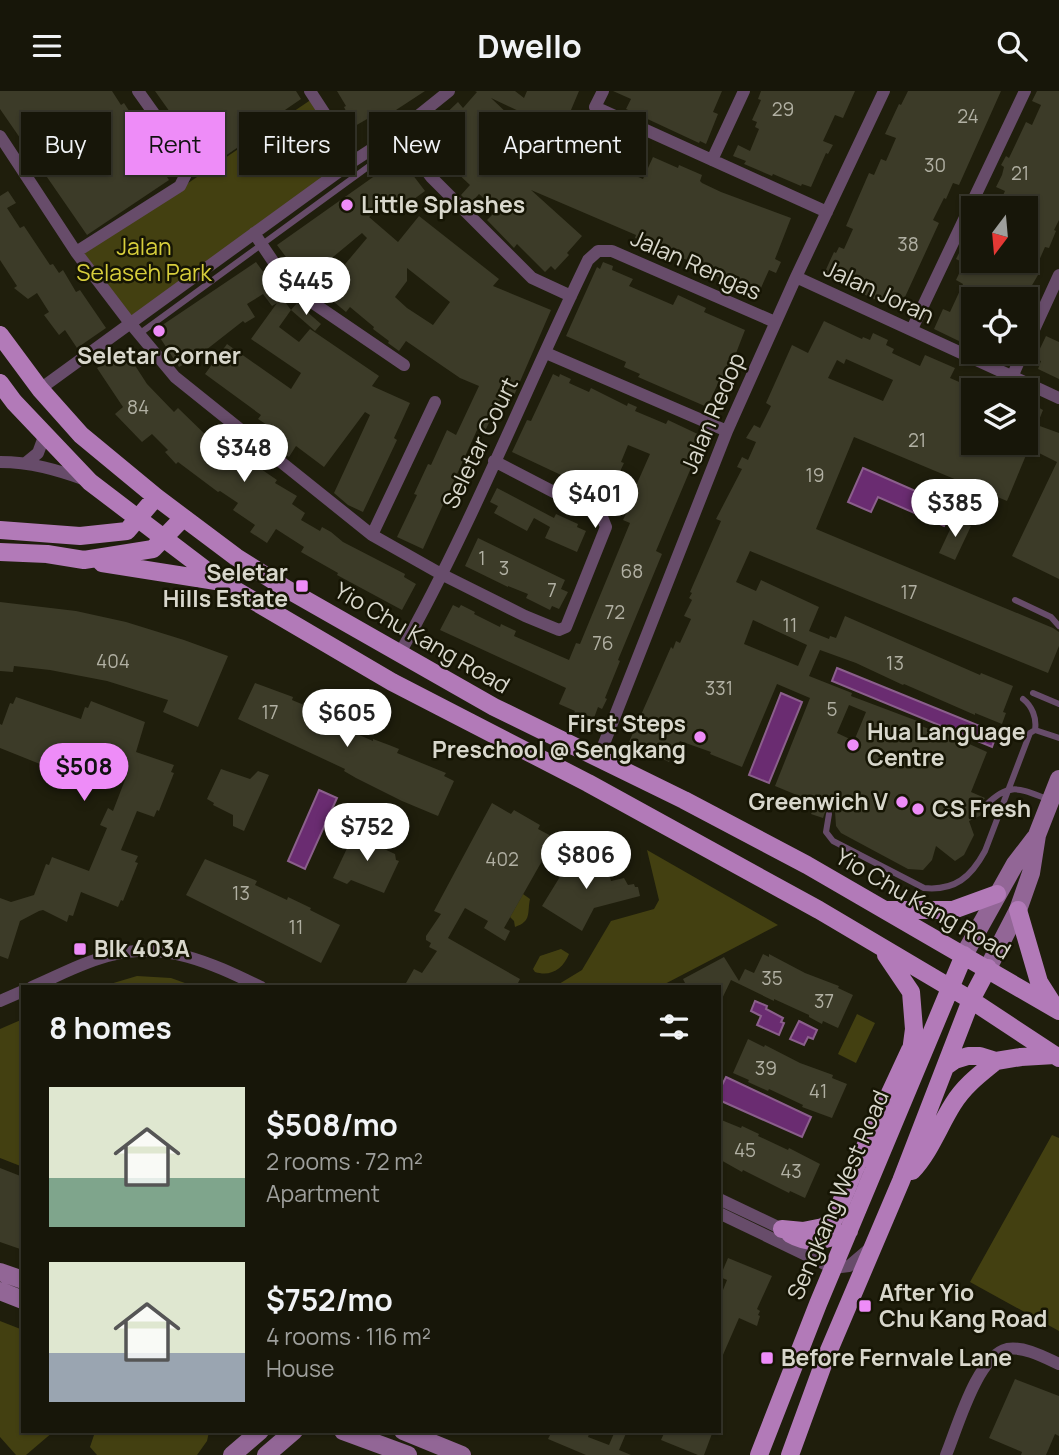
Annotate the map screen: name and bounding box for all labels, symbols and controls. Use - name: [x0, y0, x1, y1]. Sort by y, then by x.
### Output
- text: Dwello: [477, 24, 582, 68]
- icon: menu: [28, 27, 66, 65]
- icon: search: [993, 27, 1031, 65]
- house number: 29: [772, 96, 794, 122]
- house number: 24: [957, 103, 979, 129]
- chip: Buy: [21, 112, 111, 175]
- chip: Rent: [125, 112, 225, 175]
- chip: Filters: [239, 112, 355, 175]
- chip: New: [369, 112, 465, 175]
- chip: Apartment: [479, 112, 646, 175]
- house number: 30: [924, 152, 946, 178]
- house number: 21: [1011, 160, 1029, 186]
- place label: Little Splashes: [361, 188, 525, 220]
- north arrow: [961, 196, 1038, 273]
- map controls: [961, 196, 1038, 455]
- marker: Little Splashes: [339, 197, 355, 213]
- street label: Jalan Rengas: [626, 221, 767, 307]
- park label: Jalan Selaseh Park: [76, 230, 212, 288]
- house number: 38: [897, 231, 919, 257]
- street label: Jalan Joran: [819, 252, 940, 331]
- pin: $445: [265, 257, 347, 317]
- text: $445: [278, 264, 334, 296]
- button: locate: [961, 287, 1038, 364]
- marker: Seletar Corner: [151, 323, 167, 339]
- place label: Seletar Corner: [77, 339, 241, 371]
- street label: Jalan Redop: [672, 347, 752, 478]
- street label: Seletar Court: [433, 371, 525, 514]
- button: layers: [961, 378, 1038, 455]
- house number: 84: [127, 394, 149, 420]
- pin: $348: [203, 425, 285, 484]
- house number: 21: [908, 427, 926, 453]
- text: $348: [216, 431, 272, 463]
- house number: 19: [805, 462, 825, 488]
- pin: $401: [554, 471, 636, 530]
- text: $401: [568, 477, 622, 509]
- pin: $385: [914, 479, 996, 539]
- text: $385: [927, 486, 983, 518]
- house number: 1: [478, 545, 486, 571]
- house number: 3: [499, 555, 509, 581]
- place label: Seletar Hills Estate: [163, 556, 288, 614]
- house number: 68: [621, 558, 643, 584]
- street label: Yio Chu Kang Road: [329, 574, 516, 700]
- house number: 7: [547, 577, 557, 603]
- marker: Seletar Hills Estate: [294, 578, 310, 594]
- house number: 17: [901, 579, 917, 605]
- house number: 72: [605, 599, 625, 625]
- house number: 11: [783, 612, 797, 638]
- house number: 76: [592, 630, 614, 656]
- house number: 404: [96, 648, 130, 674]
- house number: 13: [886, 650, 904, 676]
- house number: 331: [705, 675, 733, 701]
- pin: $605: [306, 689, 388, 749]
- text: $605: [318, 696, 376, 728]
- house number: 5: [827, 696, 838, 722]
- house number: 17: [262, 699, 278, 725]
- place label: First Steps Preschool @ Sengkang: [432, 707, 686, 765]
- place label: Hua Language Centre: [867, 715, 1026, 773]
- marker: First Steps Preschool @ Sengkang: [692, 729, 708, 745]
- marker: Hua Language Centre: [845, 737, 861, 753]
- pin: $508: [43, 743, 125, 803]
- text: $508: [55, 750, 113, 782]
- place label: Greenwich V: [749, 785, 888, 817]
- place label: CS Fresh: [932, 792, 1031, 824]
- marker: Greenwich V: [894, 794, 910, 810]
- marker: CS Fresh: [910, 801, 926, 817]
- pin: $752: [326, 803, 408, 863]
- text: $752: [340, 810, 394, 842]
- pin: $806: [545, 831, 627, 891]
- text: $806: [557, 838, 615, 870]
- street label: Yio Chu Kang Road: [830, 840, 1017, 966]
- house number: 402: [485, 846, 519, 872]
- house number: 13: [232, 880, 250, 906]
- house number: 11: [289, 914, 303, 940]
- place label: Blk 403A: [94, 932, 190, 964]
- marker: Blk 403A: [72, 941, 88, 957]
- house number: 35: [761, 965, 783, 991]
- house number: 37: [814, 988, 834, 1014]
- text: 8 homes: [49, 1007, 172, 1048]
- icon: filters: [655, 1008, 693, 1046]
- house number: 39: [755, 1055, 777, 1081]
- house number: 41: [809, 1078, 827, 1104]
- street label: Sengkang West Road: [778, 1085, 896, 1304]
- text: $508/mo: [266, 1104, 398, 1145]
- icon: home: [105, 1115, 189, 1199]
- house number: 45: [734, 1137, 756, 1163]
- text: 2 rooms · 72 m²: [266, 1145, 423, 1177]
- house number: 43: [780, 1158, 802, 1184]
- text: Apartment: [266, 1177, 380, 1209]
- place label: After Yio Chu Kang Road: [879, 1276, 1047, 1334]
- text: $752/mo: [266, 1279, 393, 1320]
- icon: home: [105, 1290, 189, 1374]
- marker: After Yio Chu Kang Road: [857, 1298, 873, 1314]
- text: 4 rooms · 116 m²: [266, 1320, 431, 1352]
- place label: Before Fernvale Lane: [781, 1341, 1012, 1373]
- marker: Before Fernvale Lane: [759, 1350, 775, 1366]
- text: House: [266, 1352, 335, 1384]

